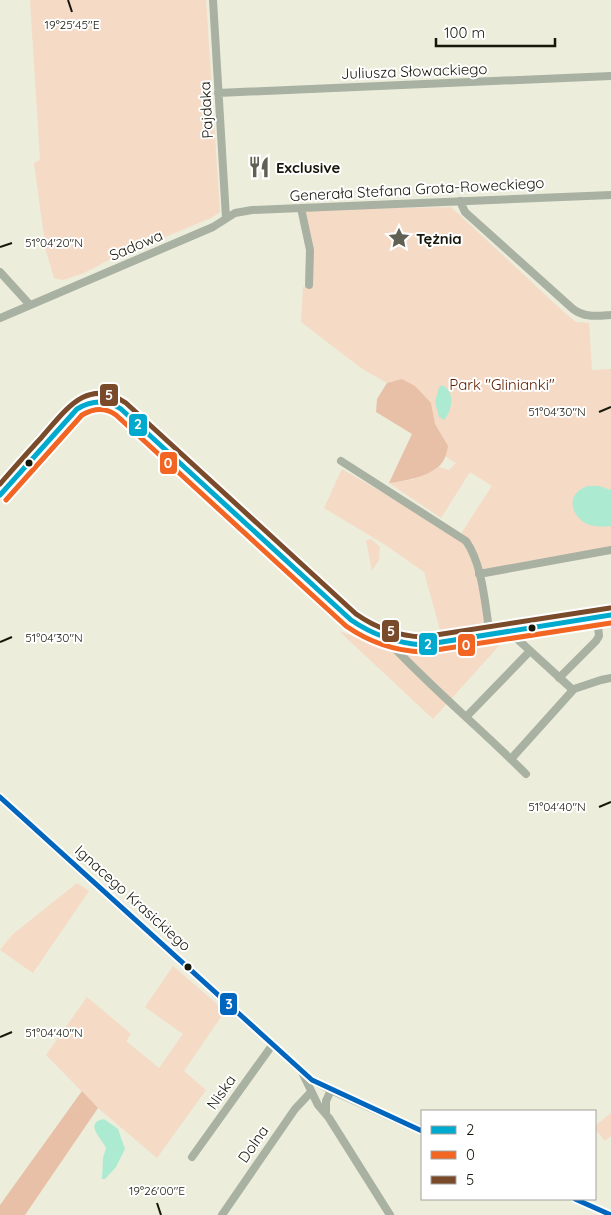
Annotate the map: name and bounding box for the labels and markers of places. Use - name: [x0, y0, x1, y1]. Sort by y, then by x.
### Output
- restaurant icon: Exclusive: [246, 154, 272, 180]
- place label: Exclusive: [276, 158, 341, 177]
- place icon: Tężnia: [386, 225, 412, 251]
- place label: Tężnia: [416, 229, 462, 248]
- unlabelled marker: [24, 458, 34, 468]
- unlabelled marker: [527, 623, 537, 633]
- unlabelled marker: [183, 962, 193, 972]

